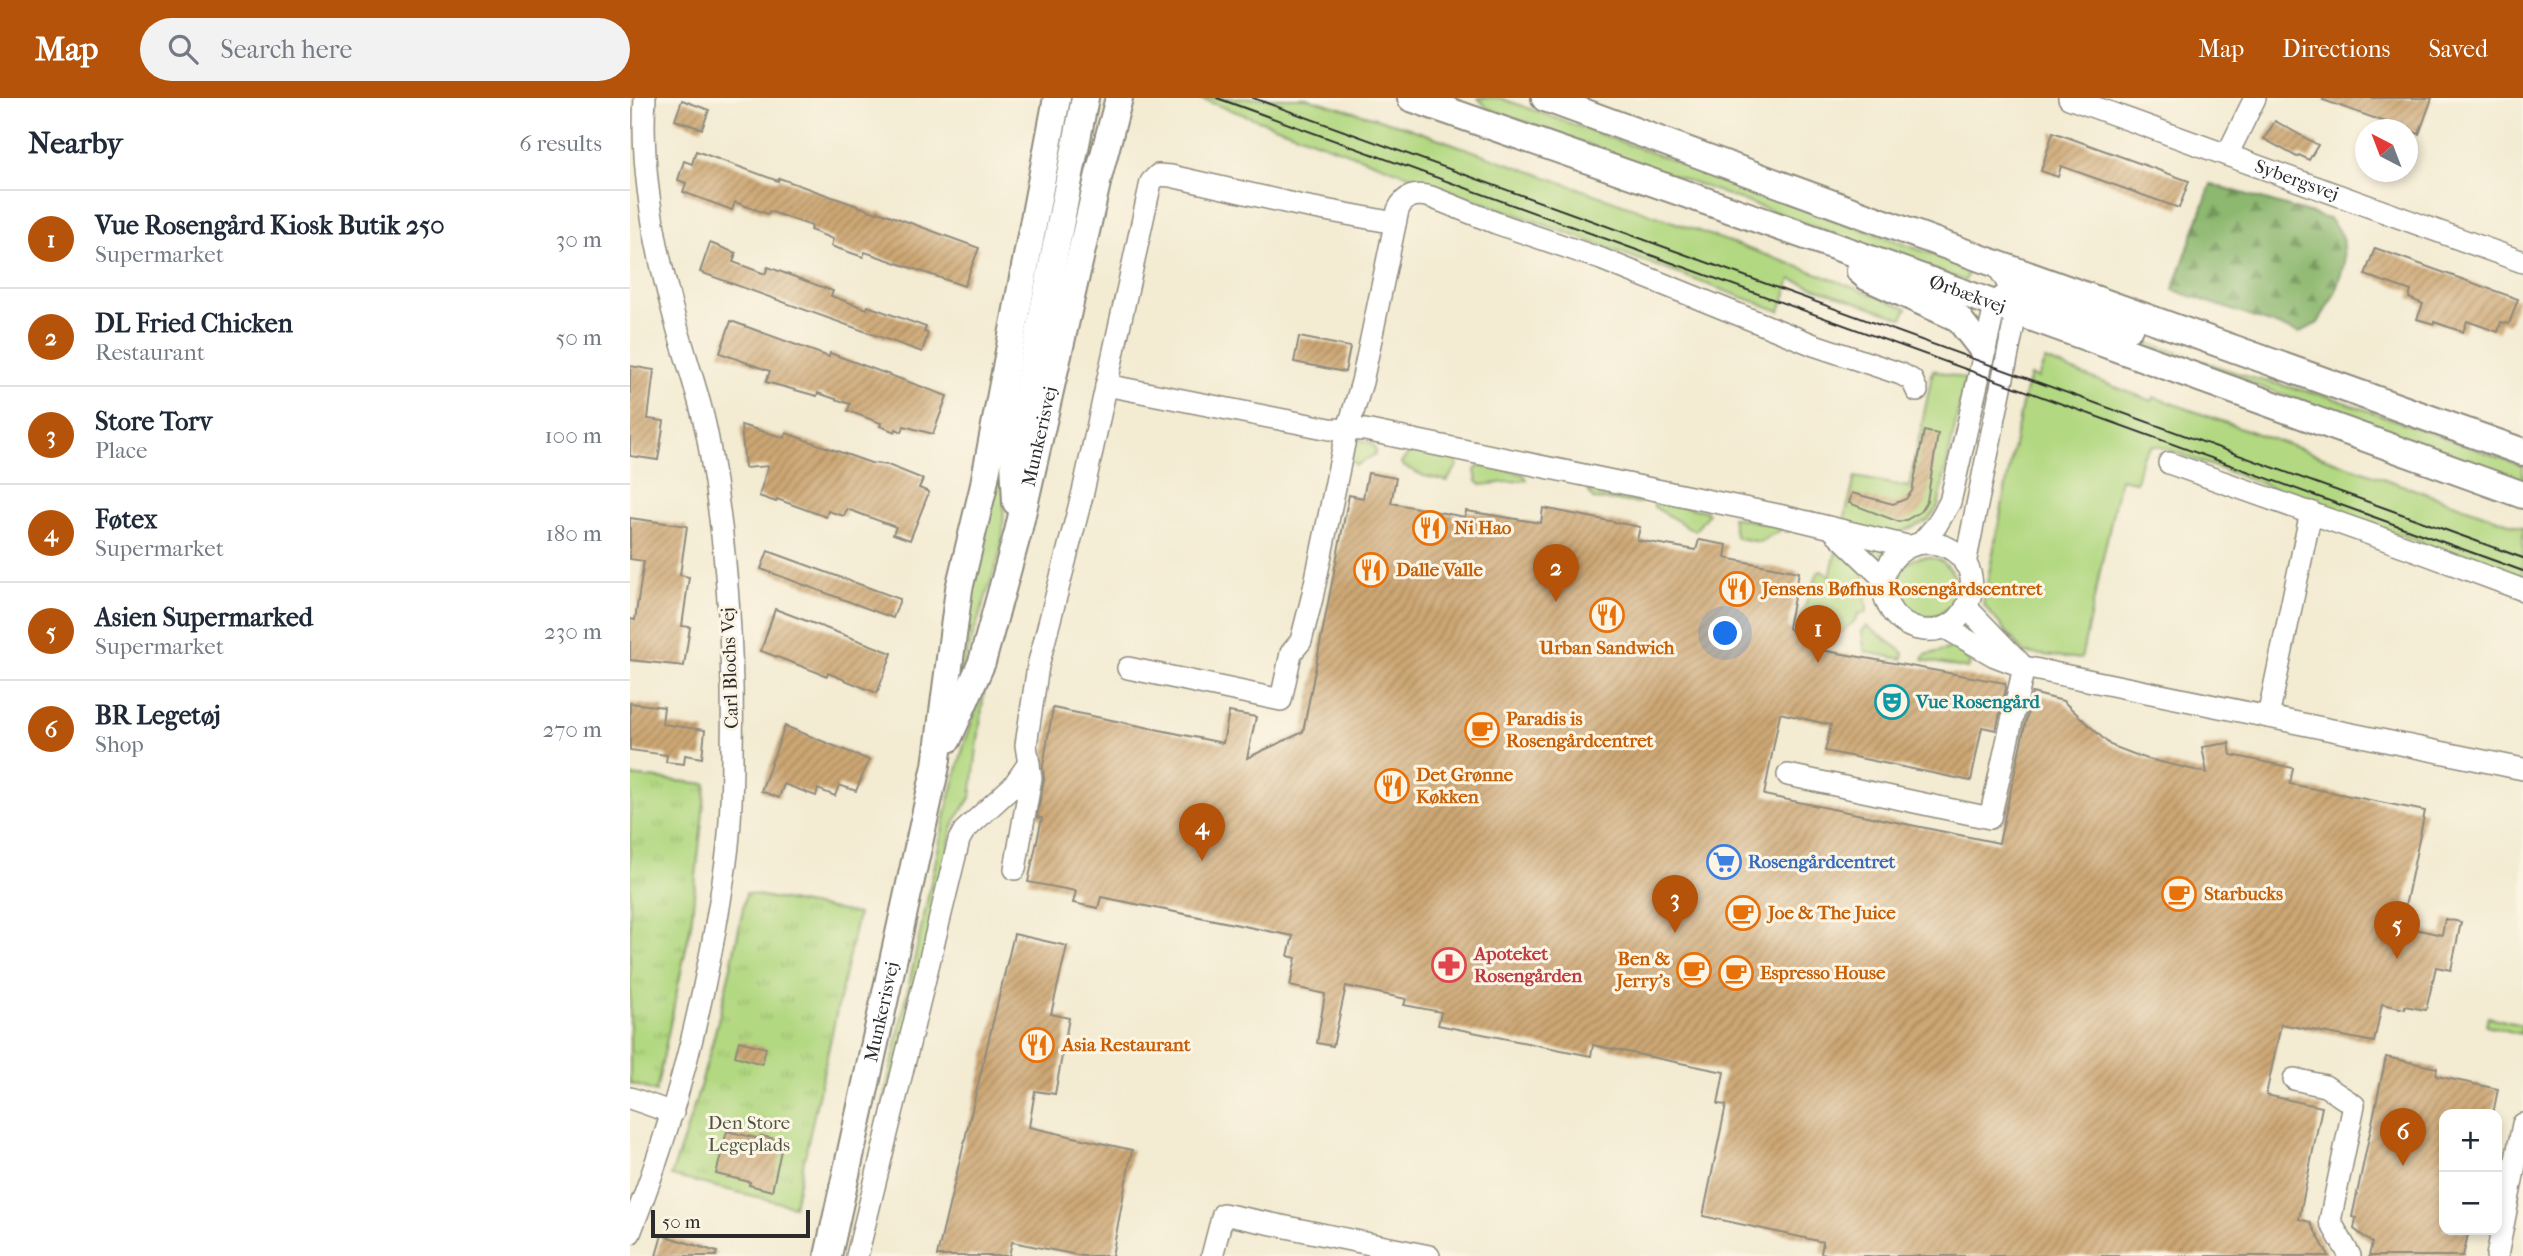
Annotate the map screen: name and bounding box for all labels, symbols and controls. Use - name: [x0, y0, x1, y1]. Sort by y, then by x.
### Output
- search box: [140, 18, 630, 81]
- text: Map: [35, 30, 98, 69]
- icon: search: [164, 30, 202, 68]
- text: Search here: [220, 34, 352, 65]
- text: Map: [2198, 35, 2244, 63]
- text: Directions: [2282, 35, 2390, 63]
- text: Saved: [2428, 35, 2488, 63]
- north arrow: [2355, 119, 2418, 182]
- text: Nearby: [28, 126, 123, 161]
- text: 6 results: [519, 130, 602, 157]
- street label: Sybergsvej: [2252, 155, 2342, 205]
- text: Vue Rosengård Kiosk Butik 250: [95, 210, 445, 241]
- text: 1: [47, 226, 55, 253]
- text: 30 m: [556, 226, 602, 253]
- text: Supermarket: [95, 241, 224, 268]
- street label: Ørbækvej: [1926, 270, 2009, 318]
- text: DL Fried Chicken: [95, 308, 293, 339]
- text: 2: [45, 324, 57, 351]
- text: 50 m: [555, 324, 602, 351]
- text: Restaurant: [95, 339, 205, 366]
- street label: Munkerisvej: [1018, 384, 1062, 489]
- text: Store Torv: [95, 406, 212, 437]
- text: 3: [46, 422, 56, 449]
- text: 100 m: [544, 422, 602, 449]
- text: Place: [95, 437, 147, 464]
- text: Føtex: [95, 504, 157, 535]
- restaurant icon: Ni Hao: [1411, 509, 1449, 547]
- place label: Ni Hao: [1454, 517, 1512, 539]
- text: 4: [44, 520, 58, 547]
- text: 180 m: [545, 520, 602, 547]
- text: Supermarket: [95, 535, 224, 562]
- pin: 2: [1533, 544, 1579, 602]
- restaurant icon: Dalle Valle: [1352, 551, 1390, 589]
- place label: Dalle Valle: [1396, 559, 1483, 581]
- restaurant icon: Jensens Bøfhus Rosengårdscentret: [1718, 570, 1756, 608]
- place label: Jensens Bøfhus Rosengårdscentret: [1760, 578, 2043, 600]
- restaurant icon: Urban Sandwich: [1588, 596, 1626, 634]
- text: Asien Supermarked: [95, 602, 313, 633]
- pin: 1: [1795, 605, 1841, 663]
- street label: Carl Blochs Vej: [717, 607, 743, 729]
- your location: [1708, 616, 1742, 650]
- text: 5: [46, 618, 56, 645]
- text: 230 m: [544, 618, 602, 645]
- text: Supermarket: [95, 633, 224, 660]
- place label: Urban Sandwich: [1538, 637, 1675, 659]
- theatre icon: Vue Rosengård: [1873, 683, 1911, 721]
- place label: Vue Rosengård: [1915, 691, 2040, 713]
- text: BR Legetøj: [95, 700, 221, 731]
- place label: Paradis is Rosengårdcentret: [1506, 708, 1654, 752]
- cafe icon: Paradis is Rosengårdcentret: [1463, 711, 1501, 749]
- text: 6: [45, 716, 57, 743]
- text: 270 m: [542, 716, 602, 743]
- text: Shop: [95, 731, 144, 758]
- place label: Det Grønne Køkken: [1416, 764, 1514, 808]
- restaurant icon: Det Grønne Køkken: [1373, 767, 1411, 805]
- pin: 4: [1179, 803, 1225, 861]
- supermarket icon: Rosengårdcentret: [1705, 843, 1743, 881]
- place label: Rosengårdcentret: [1748, 851, 1896, 873]
- pin: 3: [1652, 875, 1698, 933]
- cafe icon: Starbucks: [2160, 875, 2198, 913]
- place label: Starbucks: [2204, 883, 2283, 905]
- cafe icon: Joe & The Juice: [1724, 894, 1762, 932]
- pin: 5: [2374, 901, 2420, 959]
- place label: Joe & The Juice: [1766, 902, 1896, 924]
- place label: Apoteket Rosengården: [1473, 943, 1583, 987]
- pharmacy icon: Apoteket Rosengården: [1430, 946, 1468, 984]
- place label: Ben & Jerry's: [1614, 948, 1670, 992]
- cafe icon: Ben & Jerry's: [1675, 951, 1713, 989]
- cafe icon: Espresso House: [1717, 954, 1755, 992]
- street label: Munkerisvej: [860, 960, 904, 1064]
- place label: Espresso House: [1760, 962, 1886, 984]
- restaurant icon: Asia Restaurant: [1018, 1026, 1056, 1064]
- place label: Asia Restaurant: [1061, 1034, 1191, 1056]
- pin: 6: [2380, 1108, 2426, 1166]
- map controls: [2439, 1109, 2502, 1235]
- button: +: [2439, 1109, 2502, 1172]
- park label: Den Store Legeplads: [708, 1112, 790, 1156]
- button: −: [2439, 1172, 2502, 1235]
- scale bar: [651, 1207, 810, 1239]
- text: 50 m: [662, 1211, 701, 1233]

